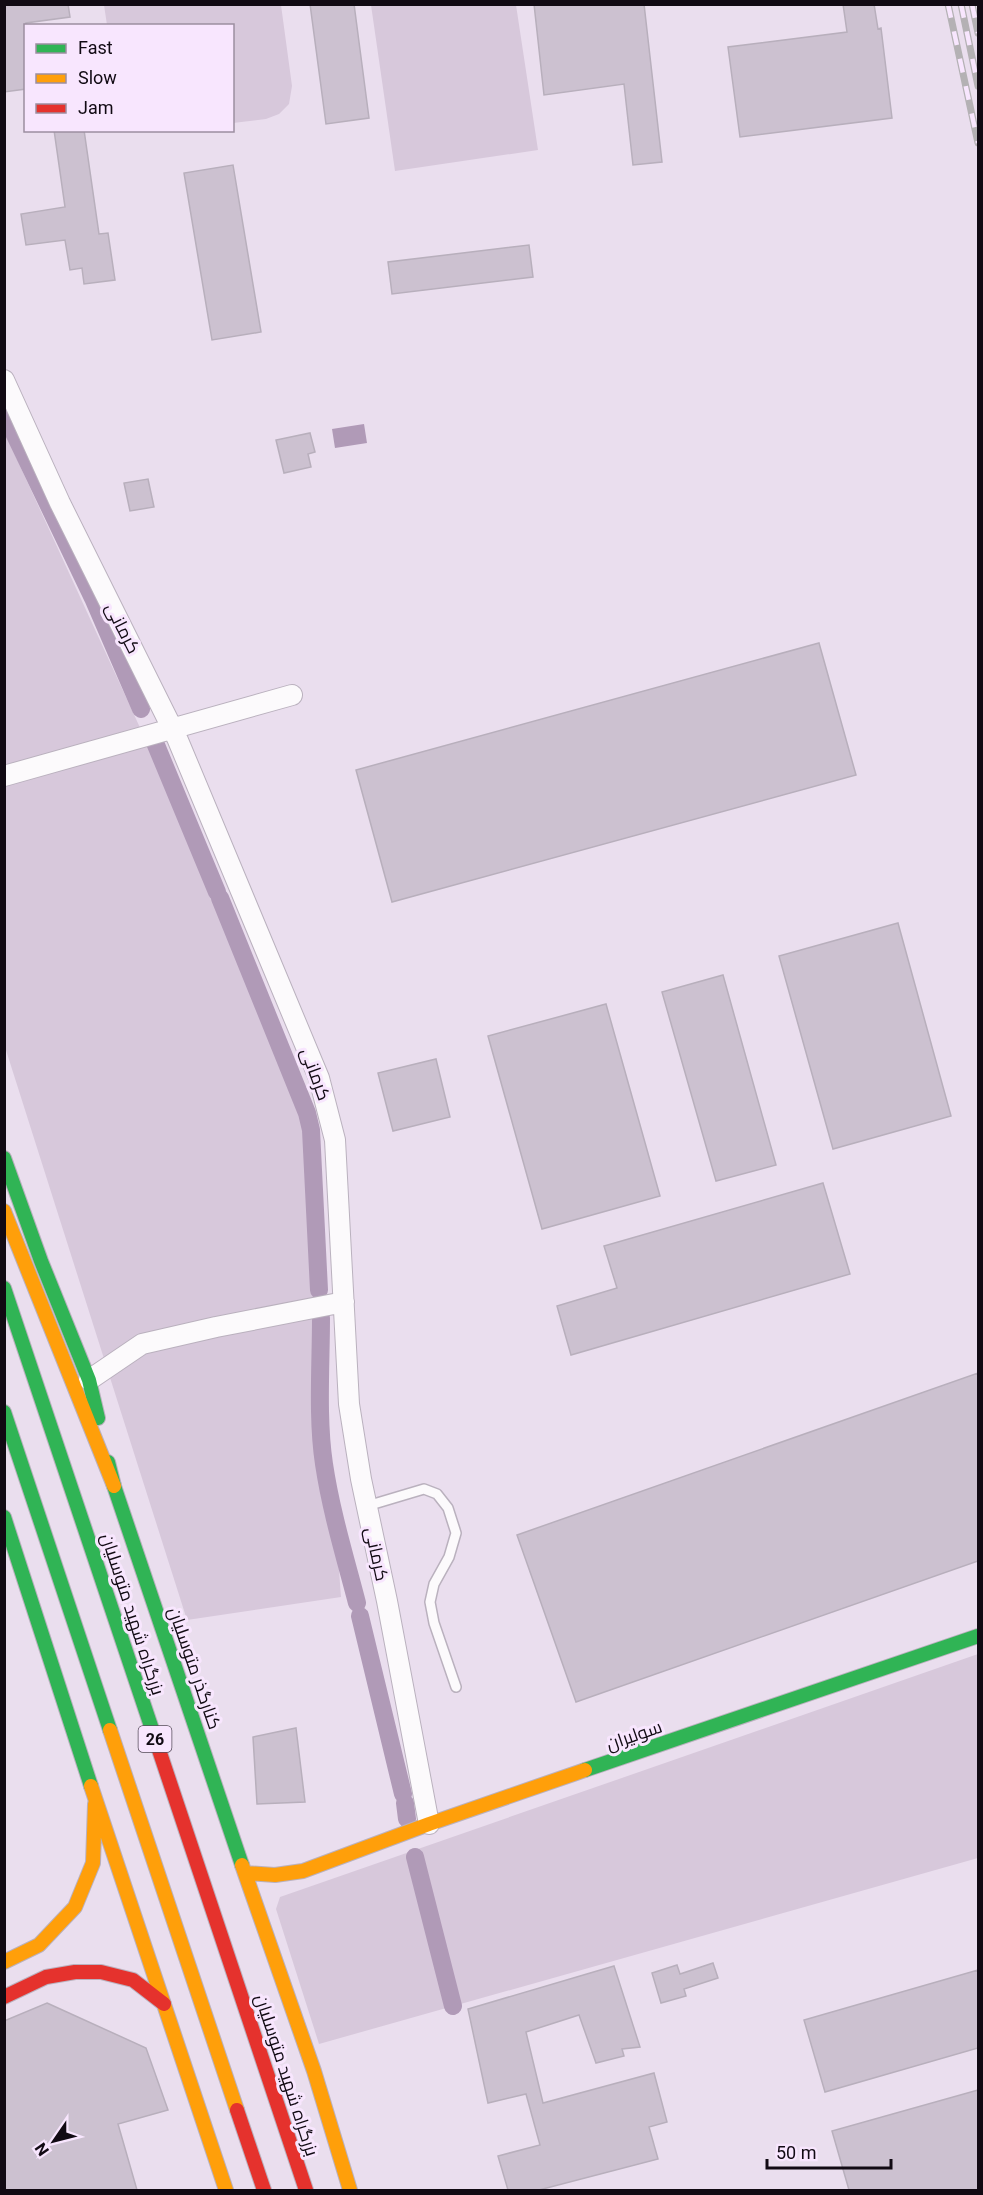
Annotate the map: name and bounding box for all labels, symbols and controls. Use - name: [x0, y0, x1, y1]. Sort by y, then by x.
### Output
- legend: [24, 24, 234, 132]
- text: Fast: [78, 37, 113, 58]
- text: Slow: [78, 67, 117, 88]
- text: Jam: [78, 97, 114, 118]
- street label: کرمانی: [100, 599, 145, 657]
- street label: کرمانی: [296, 1045, 335, 1103]
- street label: کرمانی: [360, 1525, 393, 1583]
- street label: بزرگراه شهید متوسلیان: [96, 1531, 169, 1698]
- street label: کنارگذر متوسلیان: [163, 1604, 226, 1732]
- street label: سولیران: [603, 1716, 665, 1755]
- road number: 26: [138, 1726, 172, 1752]
- street label: بزرگراه شهید متوسلیان: [250, 1992, 323, 2159]
- north arrow: [24, 2111, 84, 2171]
- scale bar: [767, 2132, 892, 2170]
- text: N: [31, 2139, 53, 2159]
- text: 50 m: [776, 2142, 816, 2163]

